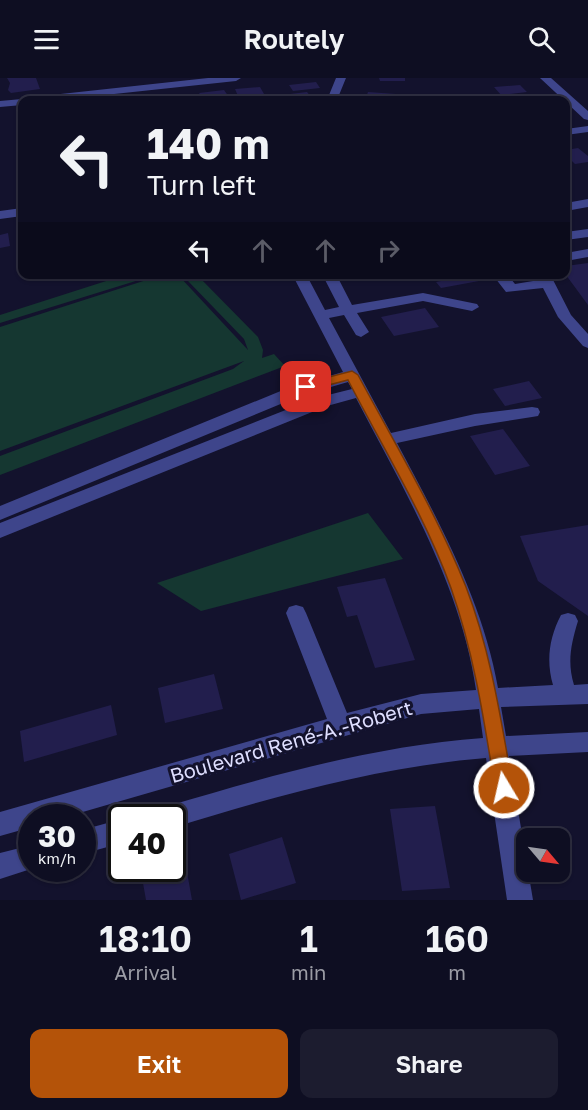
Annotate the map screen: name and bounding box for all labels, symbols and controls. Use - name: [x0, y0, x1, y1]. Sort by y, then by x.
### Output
- icon: menu: [30, 23, 63, 56]
- text: Routely: [244, 23, 344, 55]
- icon: search: [525, 23, 558, 56]
- text: 140 m: [147, 118, 269, 168]
- icon: left: [48, 120, 126, 198]
- text: Turn left: [147, 169, 256, 201]
- icon: left: [183, 234, 216, 267]
- icon: ahead: [246, 234, 279, 267]
- icon: ahead: [309, 234, 342, 267]
- icon: right: [372, 234, 405, 267]
- pin: [280, 361, 331, 412]
- icon: arrive: [289, 370, 322, 403]
- street label: Boulevard René-A.-Robert: [167, 695, 415, 787]
- position arrow: [472, 756, 536, 820]
- speed limit sign: 40: [108, 804, 186, 882]
- text: 30: [38, 818, 76, 854]
- north arrow: [516, 828, 570, 882]
- map controls: [516, 828, 570, 882]
- text: km/h: [38, 849, 76, 867]
- text: 18:10: [99, 917, 192, 960]
- text: 1: [300, 917, 318, 960]
- text: 160: [425, 917, 489, 960]
- text: Arrival: [114, 960, 177, 984]
- text: min: [291, 960, 326, 984]
- text: m: [448, 960, 466, 984]
- button: Exit: [30, 1029, 288, 1098]
- button: Share: [300, 1029, 558, 1098]

